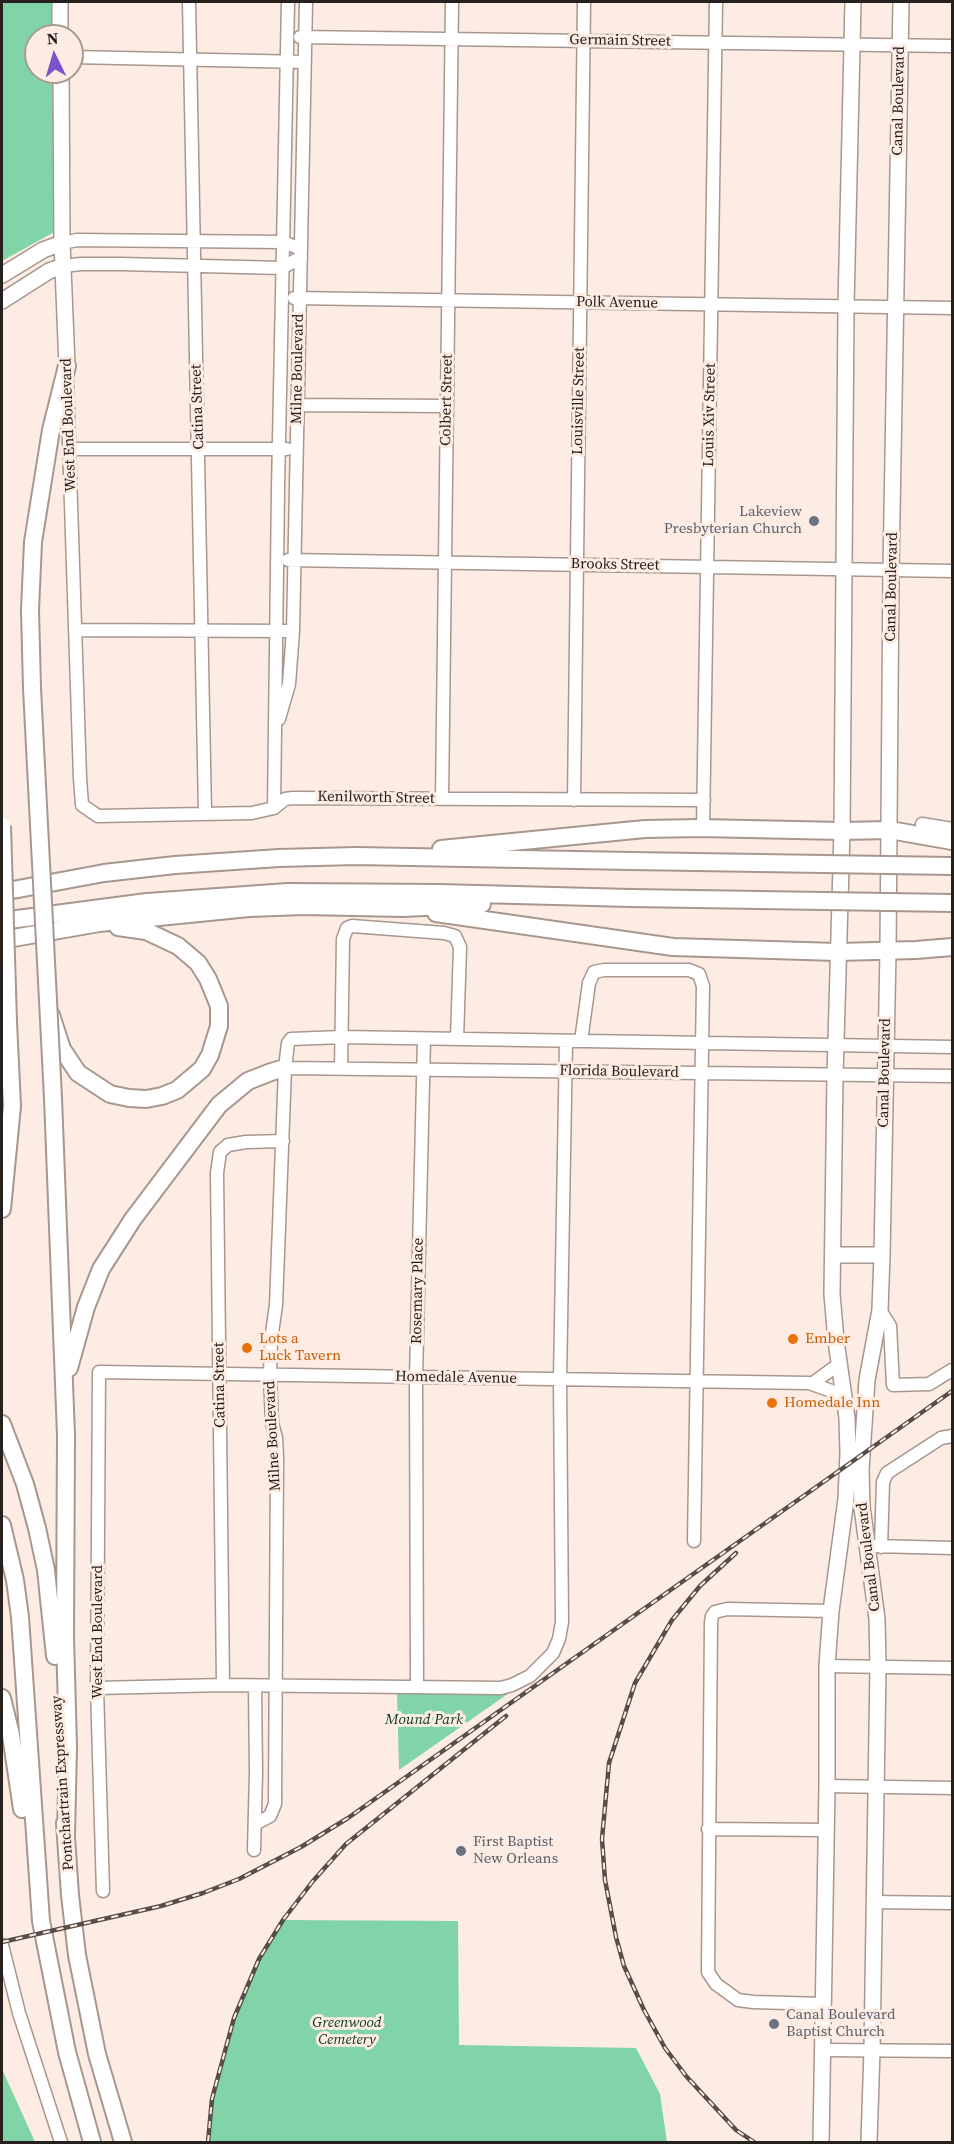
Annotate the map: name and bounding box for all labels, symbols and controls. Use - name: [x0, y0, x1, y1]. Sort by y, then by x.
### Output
- north arrow: [24, 24, 84, 84]
- text: N: [46, 27, 59, 50]
- street label: Germain Street: [569, 31, 671, 51]
- street label: Canal Boulevard: [889, 46, 909, 156]
- street label: Polk Avenue: [576, 293, 658, 313]
- street label: Milne Boulevard: [288, 314, 308, 424]
- street label: Louisville Street: [569, 347, 589, 455]
- street label: Colbert Street: [437, 354, 457, 446]
- street label: West End Boulevard: [58, 358, 80, 492]
- street label: Louis Xiv Street: [700, 363, 720, 467]
- street label: Catina Street: [188, 364, 208, 450]
- place label: Lakeview Presbyterian Church: [664, 503, 802, 538]
- marker: Lakeview Presbyterian Church: [807, 514, 821, 528]
- street label: Canal Boulevard: [882, 532, 902, 642]
- street label: Brooks Street: [570, 555, 660, 575]
- street label: Kenilworth Street: [317, 788, 435, 808]
- street label: Canal Boulevard: [875, 1018, 895, 1128]
- street label: Florida Boulevard: [559, 1062, 679, 1082]
- street label: Rosemary Place: [408, 1238, 428, 1344]
- place label: Lots a Luck Tavern: [259, 1330, 341, 1365]
- place label: Ember: [805, 1330, 850, 1348]
- marker: Ember: [786, 1332, 800, 1346]
- marker: Lots a Luck Tavern: [240, 1341, 254, 1355]
- street label: Catina Street: [210, 1342, 230, 1428]
- street label: Homedale Avenue: [395, 1368, 517, 1388]
- street label: Milne Boulevard: [261, 1380, 285, 1492]
- place label: Homedale Inn: [784, 1394, 880, 1412]
- marker: Homedale Inn: [765, 1396, 779, 1410]
- street label: Canal Boulevard: [853, 1502, 885, 1612]
- street label: West End Boulevard: [89, 1565, 107, 1699]
- street label: Pontchartrain Expressway: [48, 1695, 78, 1871]
- park label: Mound Park: [385, 1711, 463, 1729]
- place label: First Baptist New Orleans: [473, 1833, 558, 1868]
- marker: First Baptist New Orleans: [454, 1844, 468, 1858]
- place label: Canal Boulevard Baptist Church: [786, 2006, 896, 2041]
- park label: Greenwood Cemetery: [312, 2014, 382, 2049]
- marker: Canal Boulevard Baptist Church: [767, 2017, 781, 2031]

